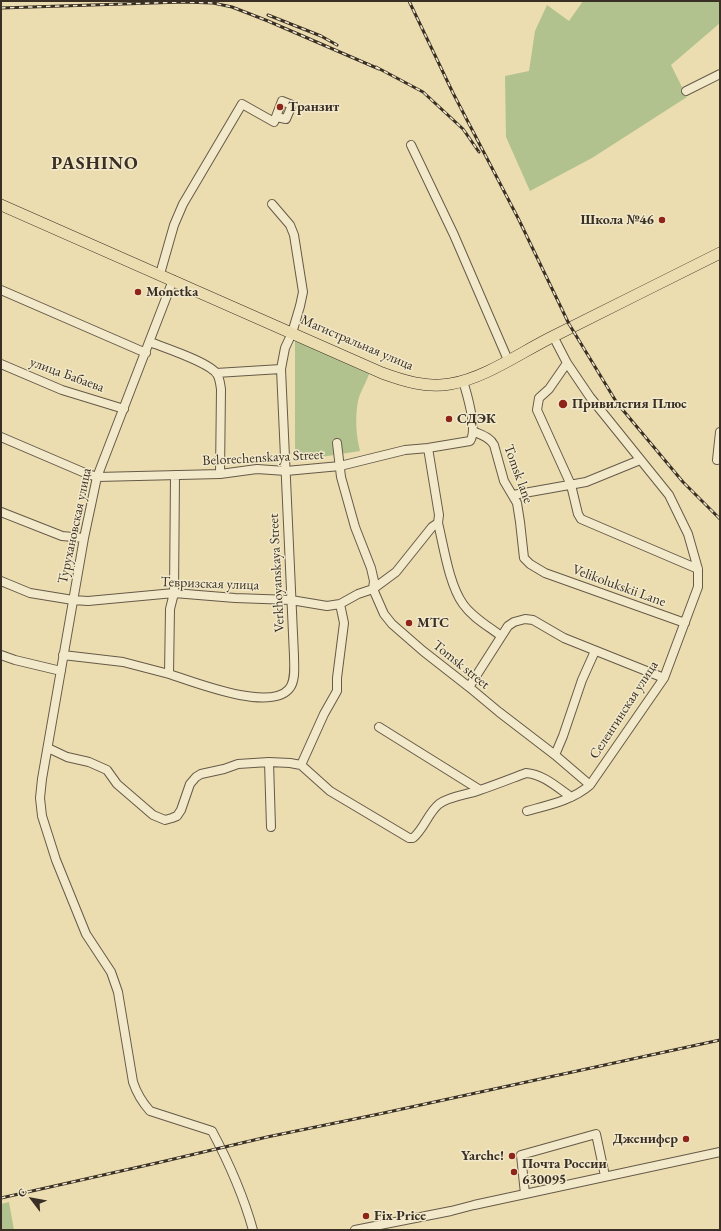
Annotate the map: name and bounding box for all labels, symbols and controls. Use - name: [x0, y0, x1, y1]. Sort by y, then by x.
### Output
- place label: Транзит: [288, 99, 339, 115]
- marker: Транзит: [275, 102, 285, 112]
- district label: PASHINO: [51, 153, 139, 175]
- place label: Школа №46: [581, 212, 654, 228]
- marker: Школа №46: [657, 215, 667, 225]
- place label: Monetka: [146, 284, 198, 300]
- marker: Monetka: [133, 287, 143, 297]
- street label: Магистральная улица: [298, 312, 416, 374]
- street label: улица Бабаева: [27, 354, 107, 396]
- place label: Привилегия Плюс: [572, 396, 687, 412]
- marker: Привилегия Плюс: [557, 398, 569, 410]
- place label: СДЭК: [457, 411, 496, 427]
- marker: СДЭК: [444, 414, 454, 424]
- street label: Tomsk lane: [500, 442, 536, 506]
- street label: Belorechenskaya Street: [202, 446, 324, 470]
- street label: Турухановская улица: [55, 467, 95, 585]
- street label: Verkhoyanskaya Street: [265, 513, 289, 633]
- street label: Velikolukskii Lane: [570, 561, 668, 611]
- street label: Тевризская улица: [160, 574, 260, 594]
- place label: МТС: [417, 615, 449, 631]
- marker: МТС: [404, 618, 414, 628]
- street label: Tomsk street: [429, 637, 493, 693]
- street label: Селенгинская улица: [586, 658, 662, 762]
- place label: Дженифер: [613, 1131, 678, 1147]
- marker: Дженифер: [681, 1134, 691, 1144]
- place label: Yarche!: [461, 1148, 504, 1164]
- marker: Yarche!: [507, 1151, 517, 1161]
- place label: Почта России 630095: [522, 1156, 607, 1188]
- marker: Почта России 630095: [509, 1167, 519, 1177]
- north arrow: [12, 1179, 52, 1219]
- text: С: [14, 1186, 30, 1200]
- place label: Fix Price: [374, 1208, 426, 1224]
- marker: Fix Price: [361, 1211, 371, 1221]

